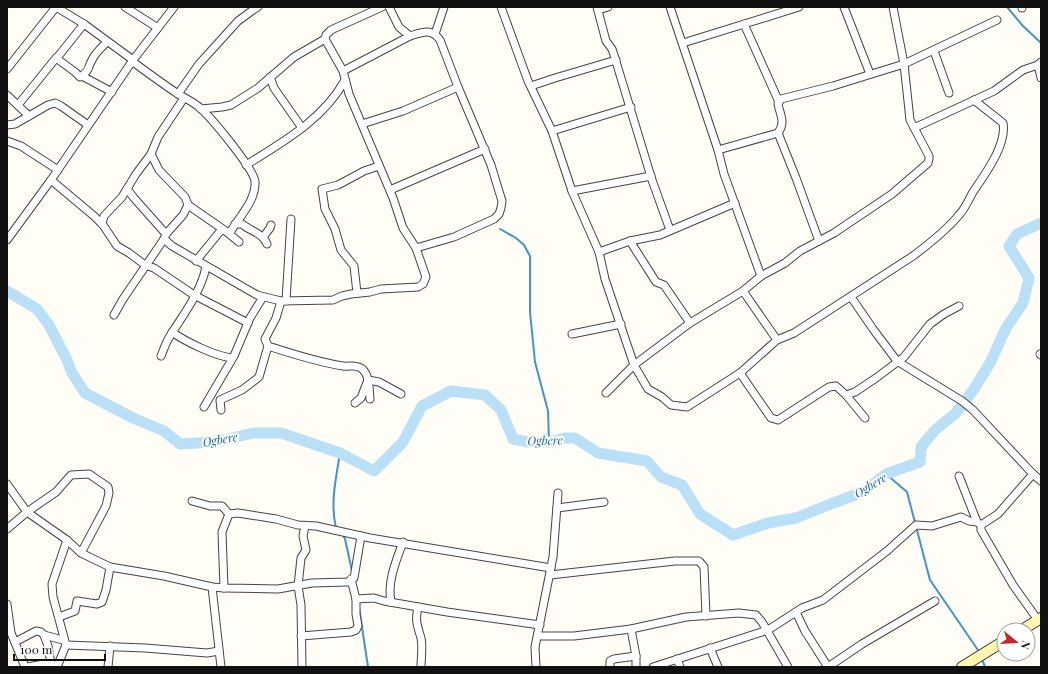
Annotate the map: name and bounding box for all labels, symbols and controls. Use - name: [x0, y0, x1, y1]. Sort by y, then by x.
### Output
- water label: Ogbere: [201, 428, 239, 450]
- water label: Ogbere: [527, 431, 563, 449]
- water label: Ogbere: [851, 469, 889, 501]
- north arrow: [996, 622, 1036, 662]
- scale bar: [14, 636, 105, 662]
- text: N: [1018, 639, 1034, 651]
- text: 100 m: [20, 641, 53, 657]

